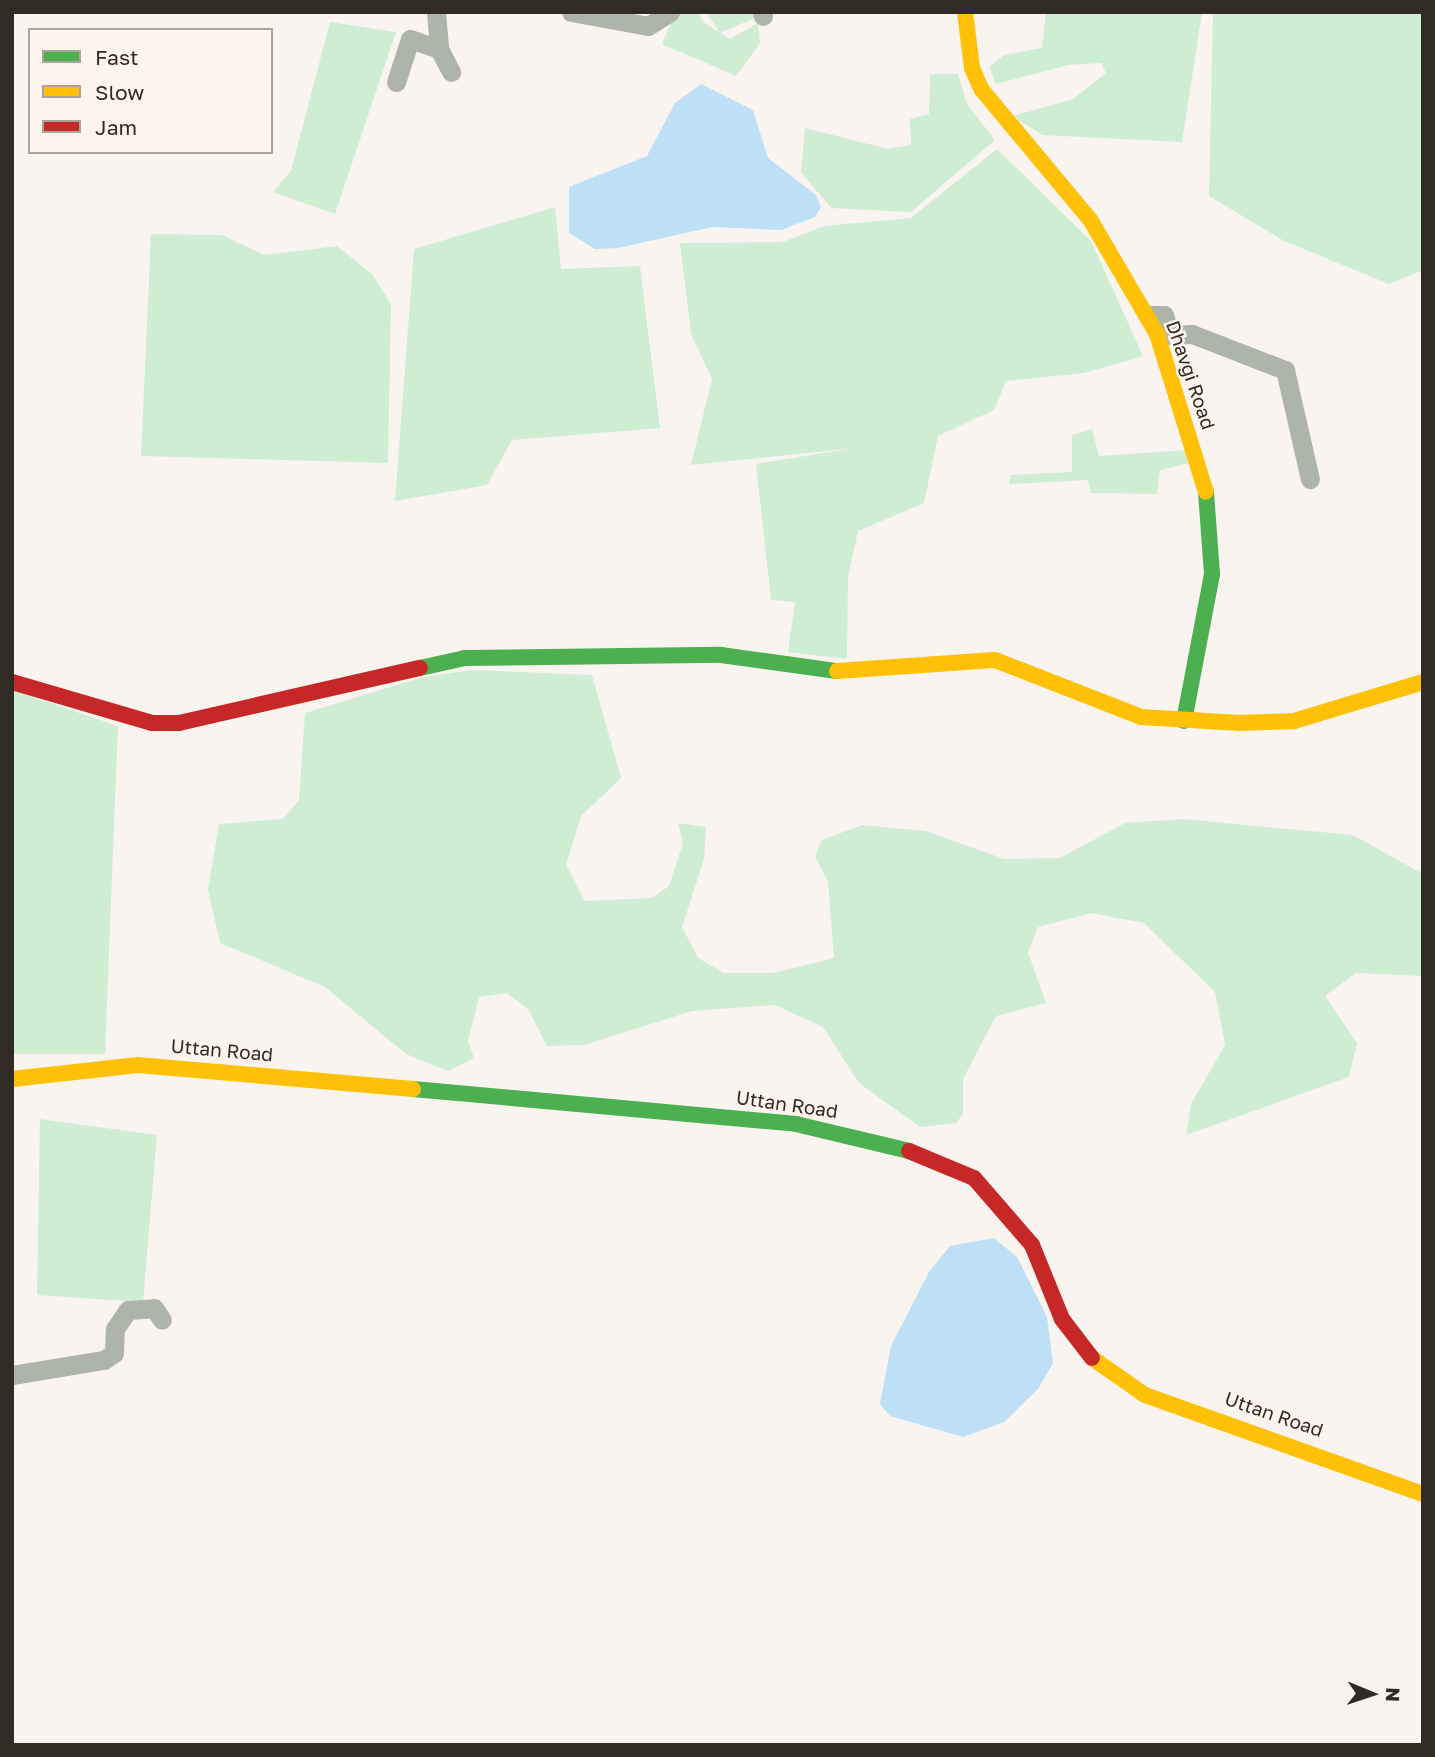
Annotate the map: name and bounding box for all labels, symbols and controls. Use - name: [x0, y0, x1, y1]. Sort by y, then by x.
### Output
- legend: [28, 28, 273, 154]
- text: Fast: [95, 44, 138, 70]
- text: Slow: [95, 79, 144, 105]
- text: Jam: [95, 114, 137, 140]
- street label: Dhavgi Road: [1162, 318, 1220, 432]
- street label: Uttan Road: [170, 1034, 274, 1066]
- street label: Uttan Road: [735, 1086, 839, 1122]
- street label: Uttan Road: [1222, 1387, 1326, 1441]
- north arrow: [1337, 1659, 1407, 1729]
- text: N: [1382, 1687, 1405, 1702]

